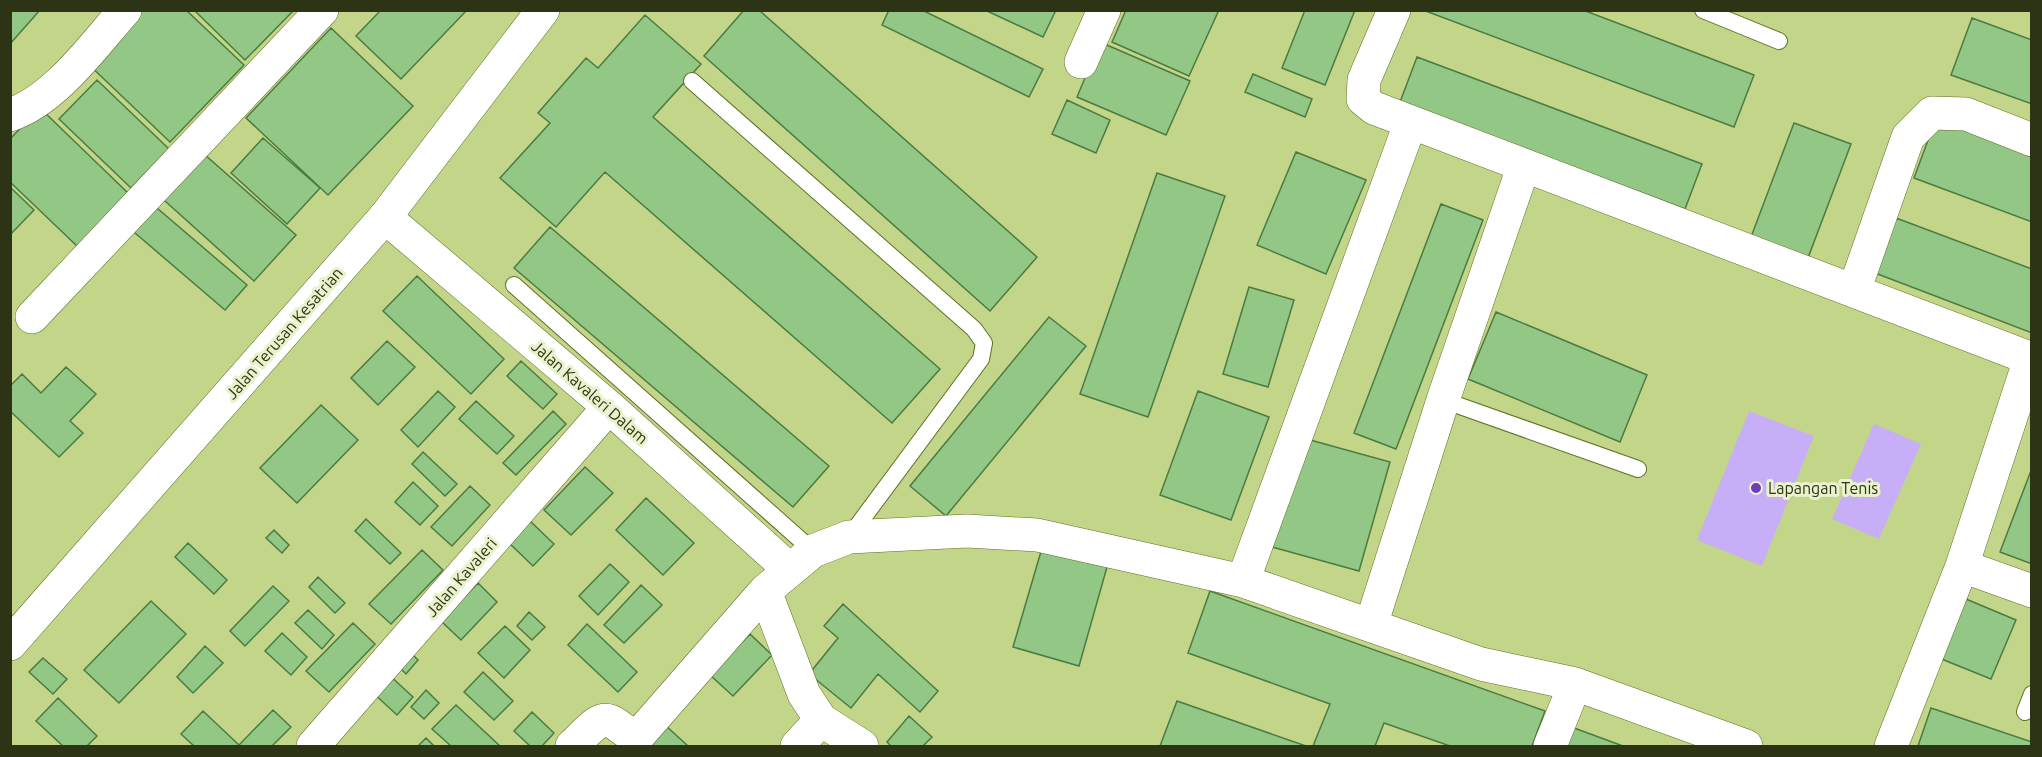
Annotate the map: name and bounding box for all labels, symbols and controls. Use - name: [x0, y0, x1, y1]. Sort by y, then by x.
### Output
- street label: Jalan Terusan Kesatrian: [222, 263, 346, 403]
- street label: Jalan Kavaleri Dalam: [528, 337, 652, 447]
- place label: Lapangan Tenis: [1768, 479, 1878, 497]
- marker: Lapangan Tenis: [1749, 481, 1763, 495]
- street label: Jalan Kavaleri: [422, 534, 500, 620]

